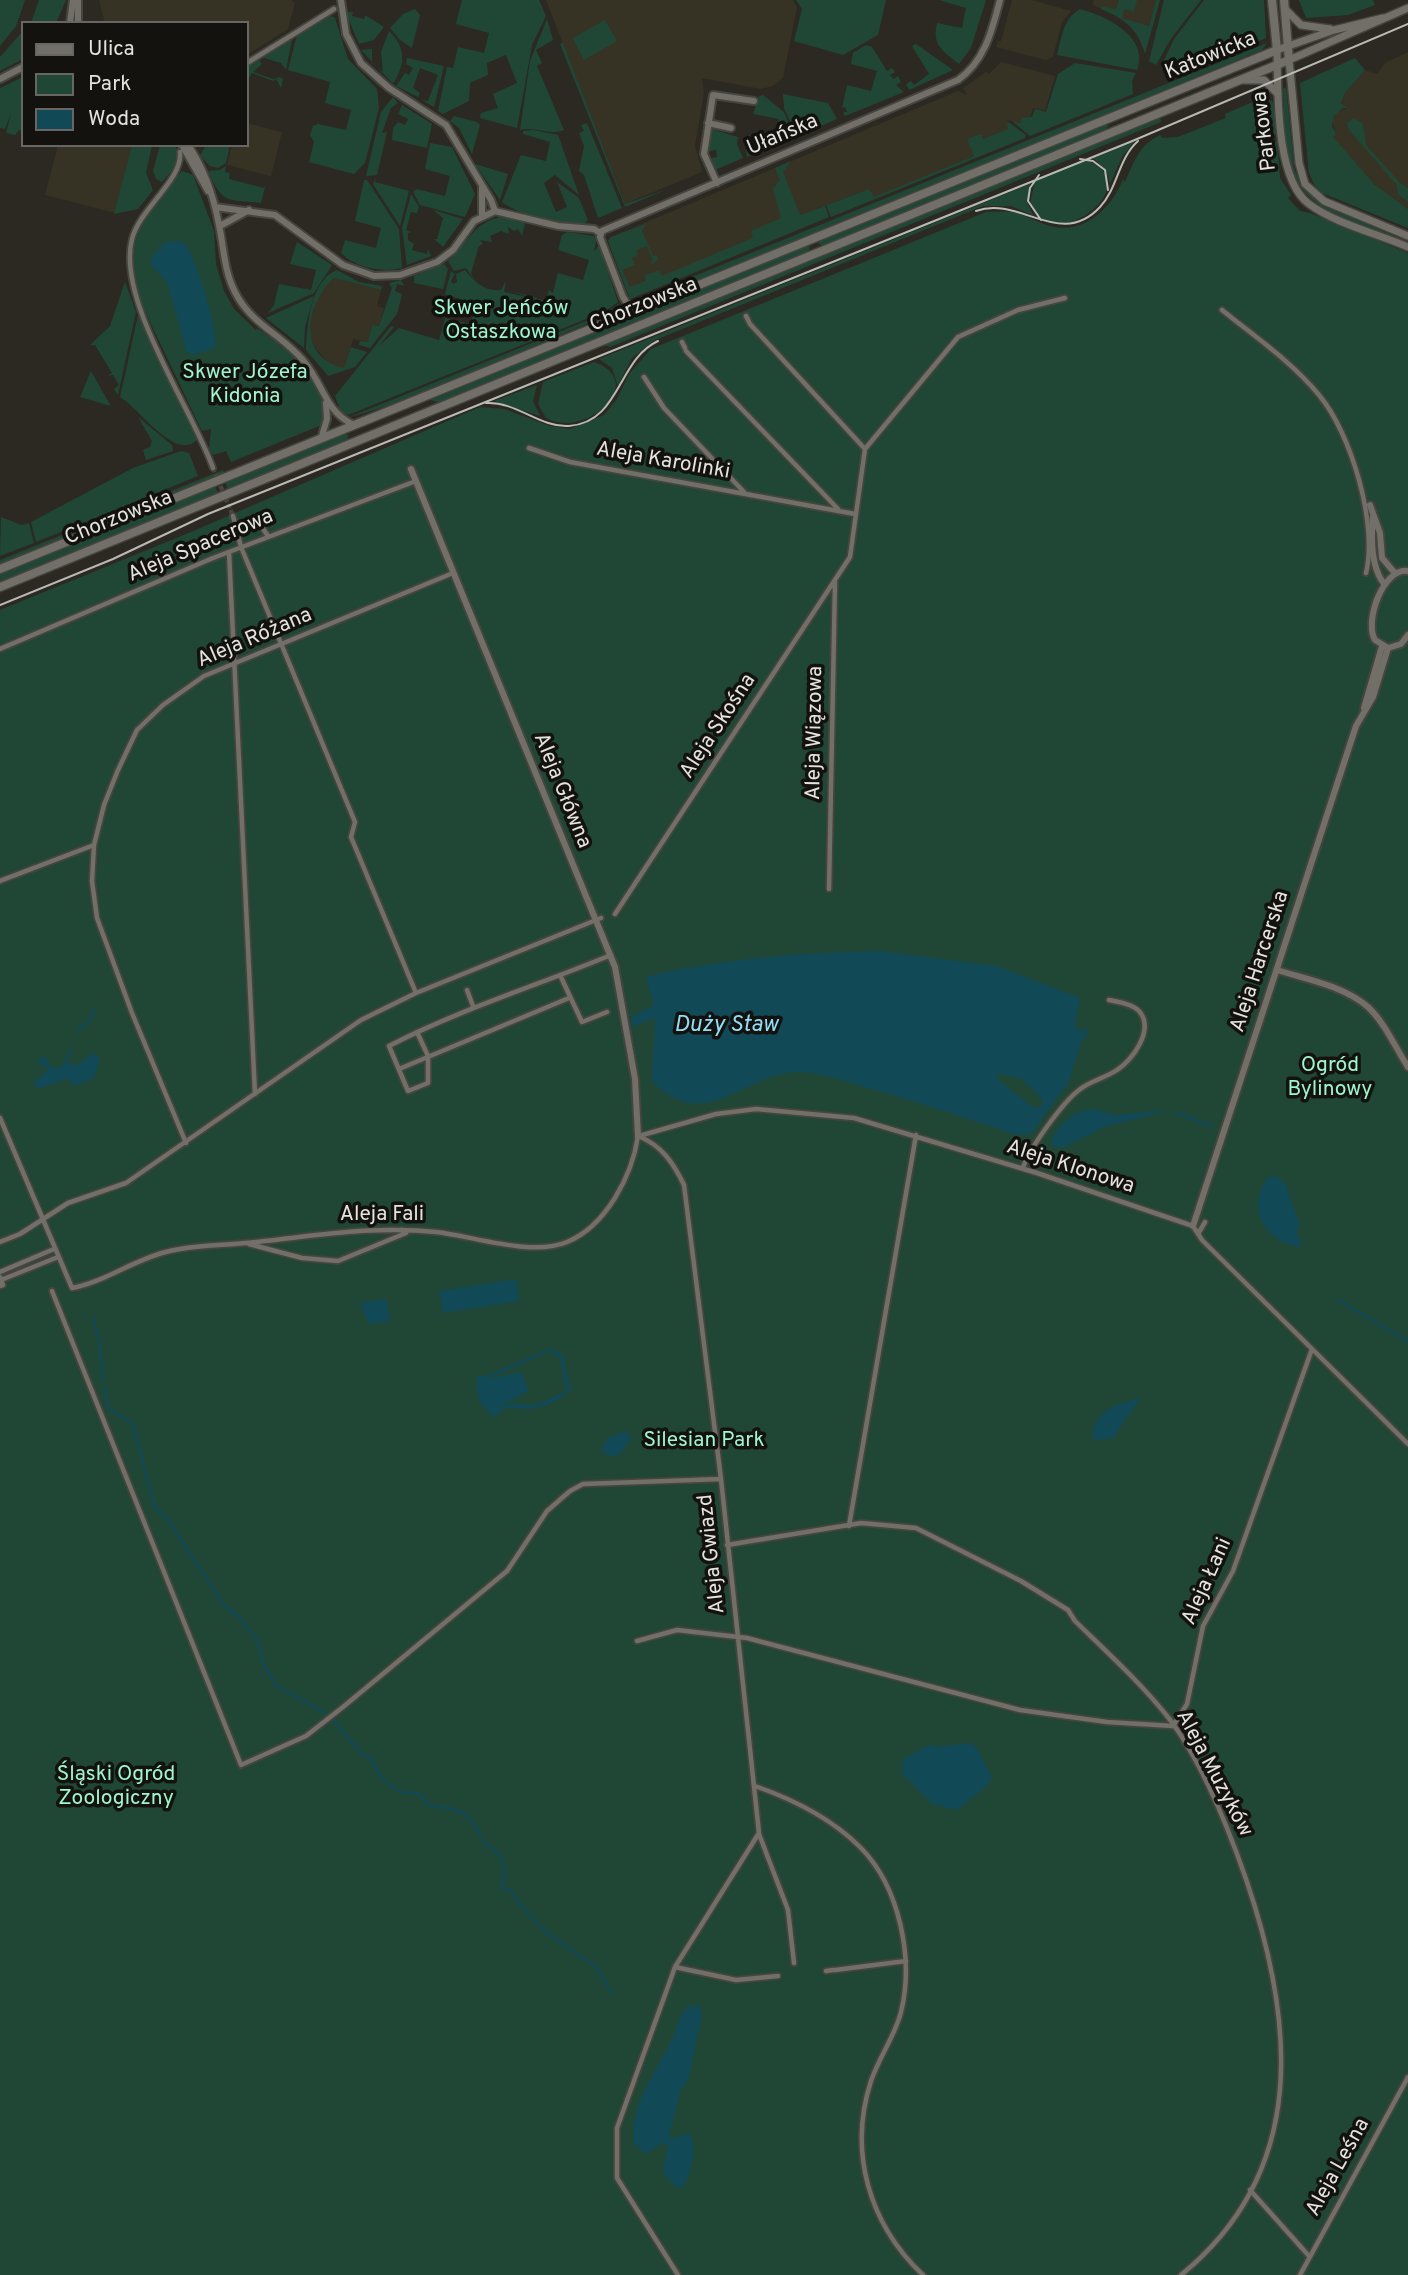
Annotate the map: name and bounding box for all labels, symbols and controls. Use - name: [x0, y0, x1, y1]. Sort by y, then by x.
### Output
- legend: [21, 21, 248, 147]
- street label: Katowicka: [1162, 27, 1260, 87]
- text: Ulica: [88, 36, 135, 63]
- text: Park: [88, 71, 131, 98]
- street label: Parkowa: [1249, 90, 1283, 172]
- text: Woda: [88, 106, 140, 133]
- street label: Ułańska: [744, 110, 822, 162]
- street label: Chorzowska: [587, 273, 701, 339]
- park label: Skwer Jeńców Ostaszkowa: [434, 297, 568, 347]
- park label: Skwer Józefa Kidonia: [182, 361, 308, 411]
- street label: Aleja Karolinki: [594, 438, 732, 486]
- street label: Chorzowska: [62, 486, 176, 552]
- street label: Aleja Spacerowa: [124, 505, 278, 589]
- street label: Aleja Różana: [194, 603, 316, 675]
- street label: Aleja Wiązowa: [802, 666, 830, 800]
- street label: Aleja Skośna: [676, 670, 762, 784]
- street label: Aleja Główna: [526, 730, 596, 852]
- street label: Aleja Harcerska: [1226, 888, 1296, 1036]
- water label: Duży Staw: [674, 1012, 778, 1040]
- park label: Ogród Bylinowy: [1288, 1054, 1372, 1104]
- street label: Aleja Klonowa: [1003, 1135, 1137, 1201]
- street label: Aleja Fali: [340, 1203, 424, 1229]
- park label: Silesian Park: [643, 1429, 765, 1455]
- street label: Aleja Gwiazd: [694, 1493, 732, 1615]
- street label: Aleja Łani: [1178, 1535, 1238, 1629]
- street label: Aleja Muzyków: [1169, 1706, 1257, 1842]
- park label: Śląski Ogród Zoologiczny: [57, 1763, 175, 1813]
- street label: Aleja Leśna: [1302, 2115, 1376, 2221]

